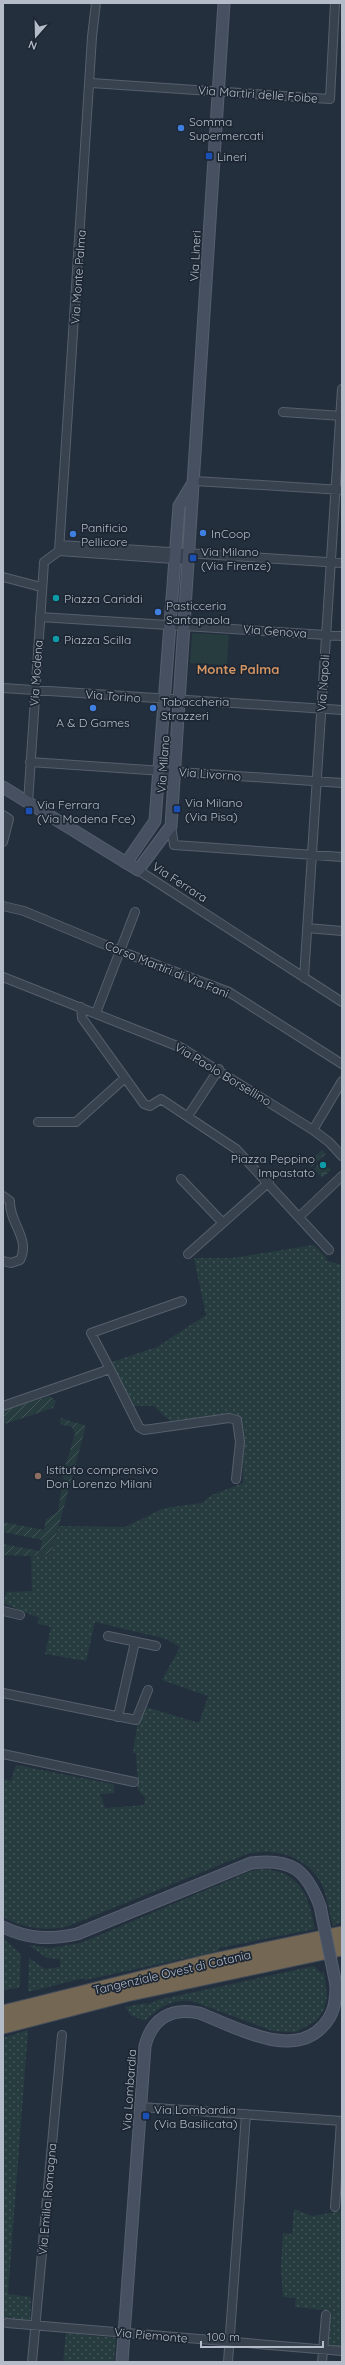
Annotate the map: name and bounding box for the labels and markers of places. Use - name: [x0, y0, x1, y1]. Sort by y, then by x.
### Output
- place label: Somma Supermercati: [189, 114, 263, 143]
- marker: Somma Supermercati: [176, 123, 186, 133]
- place label: Lineri: [217, 149, 247, 164]
- marker: Lineri: [204, 151, 214, 161]
- place label: Panificio Pellicore: [81, 520, 128, 549]
- place label: InCoop: [211, 526, 251, 541]
- marker: InCoop: [198, 528, 208, 538]
- marker: Panificio Pellicore: [68, 529, 78, 539]
- place label: Via Milano (Via Firenze): [201, 544, 271, 573]
- marker: Via Milano (Via Firenze): [188, 553, 198, 563]
- place label: Piazza Cariddi: [64, 591, 142, 606]
- marker: Piazza Cariddi: [51, 593, 61, 603]
- place label: Pasticceria Santapaola: [166, 598, 230, 627]
- marker: Pasticceria Santapaola: [153, 607, 163, 617]
- place label: Piazza Scilla: [64, 632, 131, 647]
- marker: Piazza Scilla: [51, 634, 61, 644]
- place label: Tabaccheria Strazzeri: [161, 694, 229, 723]
- marker: A & D Games: [88, 703, 98, 713]
- marker: Tabaccheria Strazzeri: [148, 703, 158, 713]
- place label: A & D Games: [56, 715, 130, 730]
- place label: Via Milano (Via Pisa): [185, 795, 243, 824]
- place label: Via Ferrara (Via Modena Fce): [37, 797, 135, 826]
- marker: Via Milano (Via Pisa): [172, 804, 182, 814]
- marker: Via Ferrara (Via Modena Fce): [24, 806, 34, 816]
- place label: Piazza Peppino Impastato: [231, 1151, 315, 1180]
- marker: Piazza Peppino Impastato: [318, 1160, 328, 1170]
- place label: Istituto comprensivo Don Lorenzo Milani: [46, 1462, 158, 1491]
- marker: Istituto comprensivo Don Lorenzo Milani: [33, 1471, 43, 1481]
- place label: Via Lombardia (Via Basilicata): [154, 2102, 238, 2131]
- marker: Via Lombardia (Via Basilicata): [141, 2111, 151, 2121]

